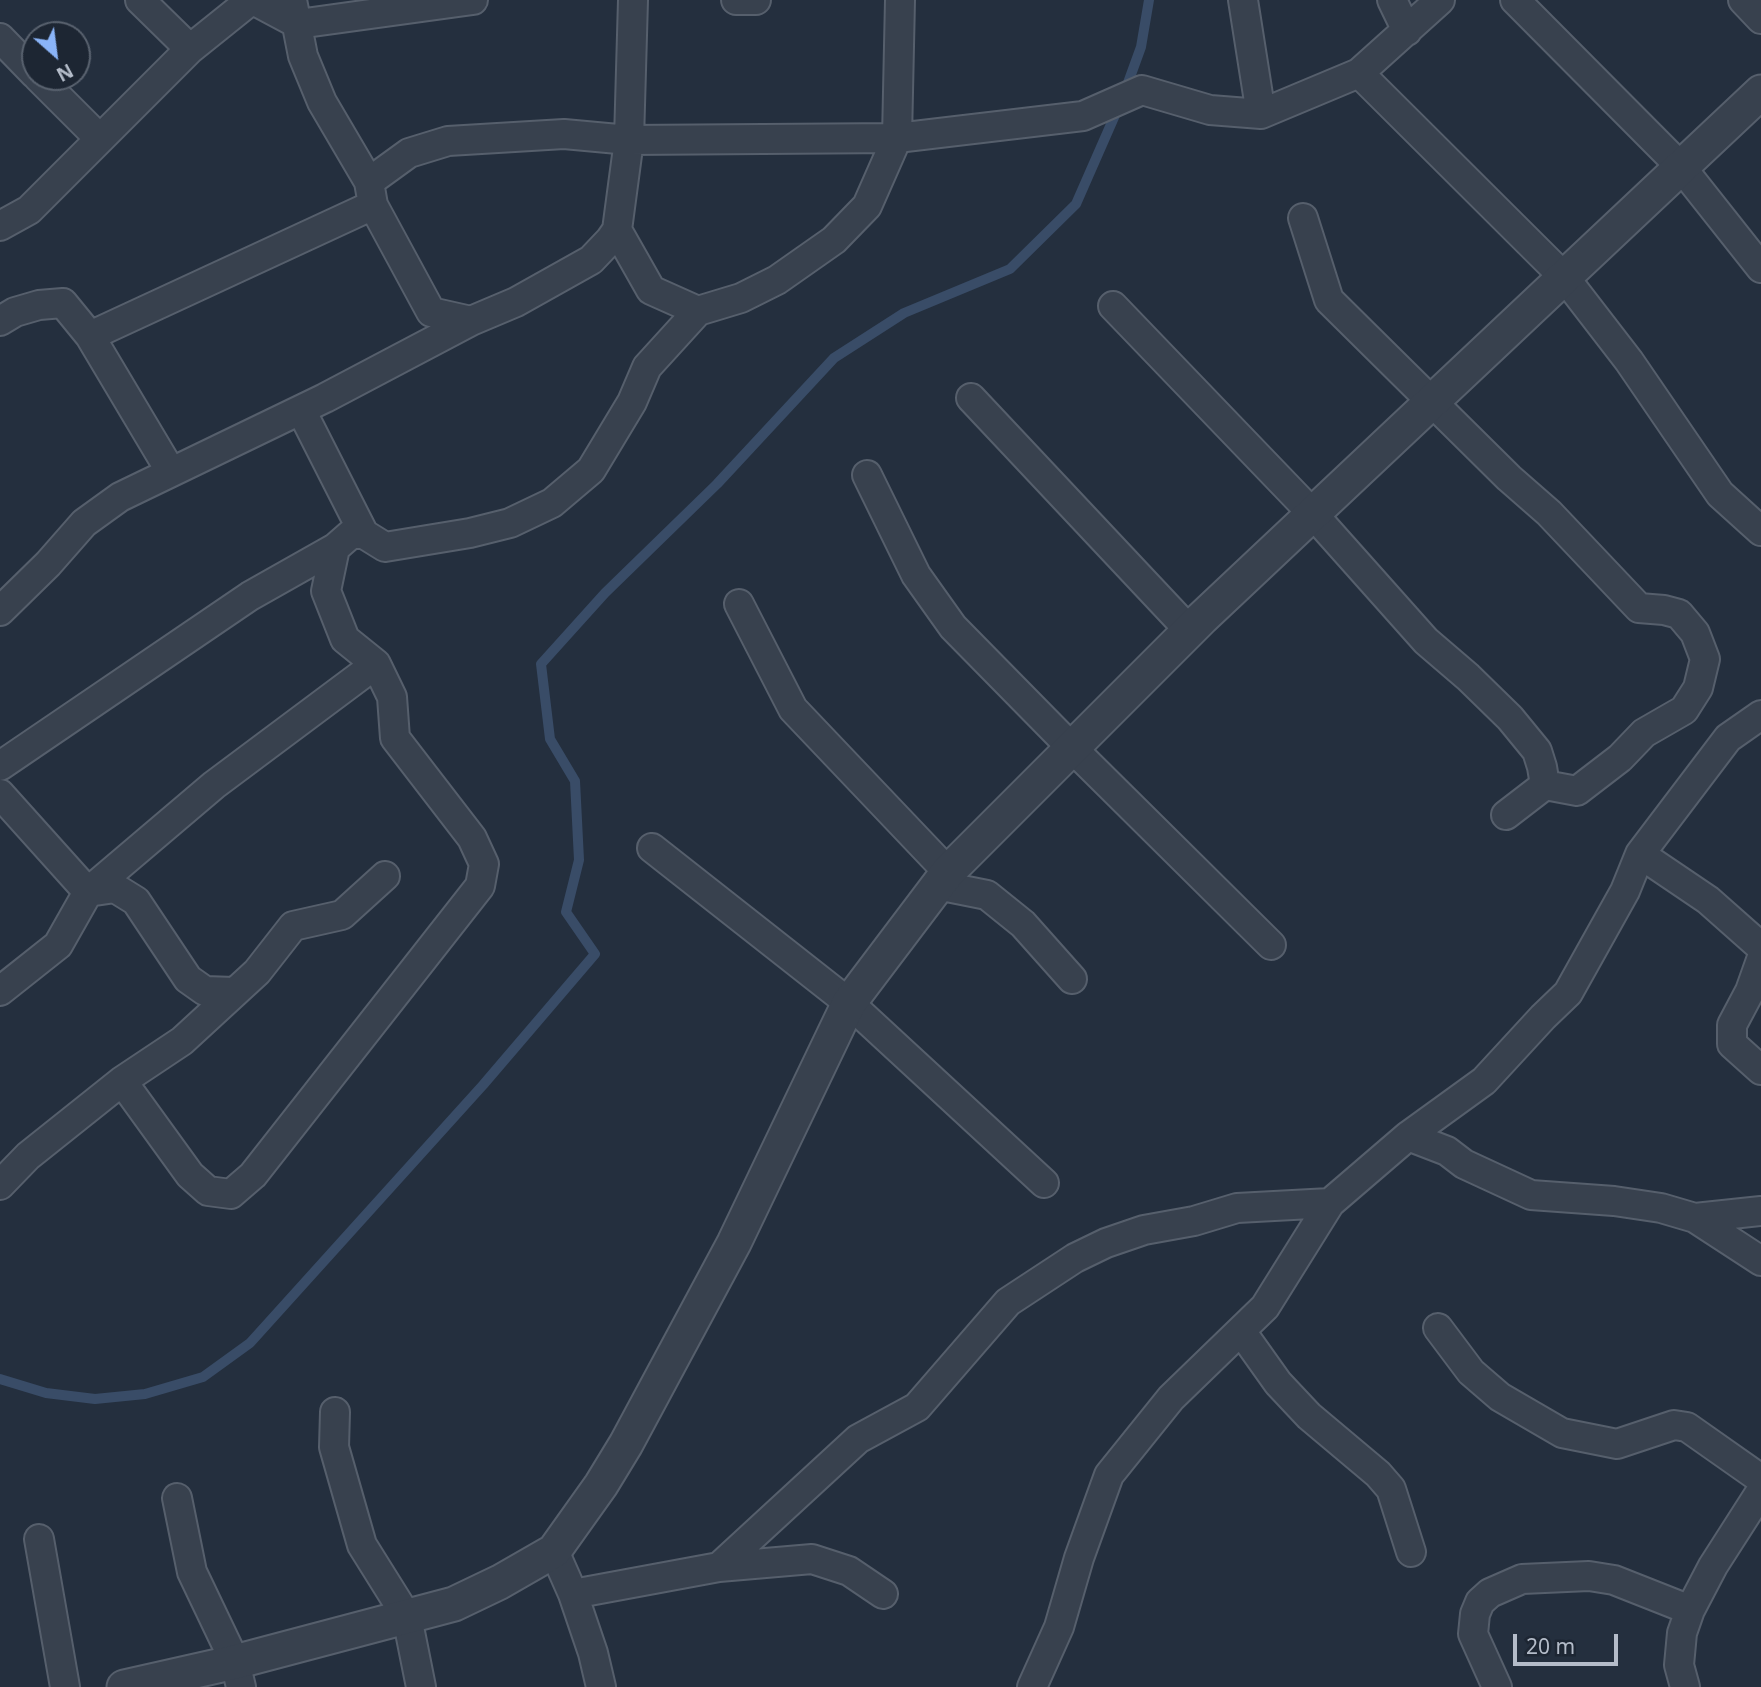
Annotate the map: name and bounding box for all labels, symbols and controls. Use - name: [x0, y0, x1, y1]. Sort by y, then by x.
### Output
- north arrow: [21, 21, 91, 91]
- text: N: [52, 58, 78, 88]
- scale bar: [1516, 1620, 1621, 1664]
- text: 20 m: [1526, 1632, 1575, 1660]

